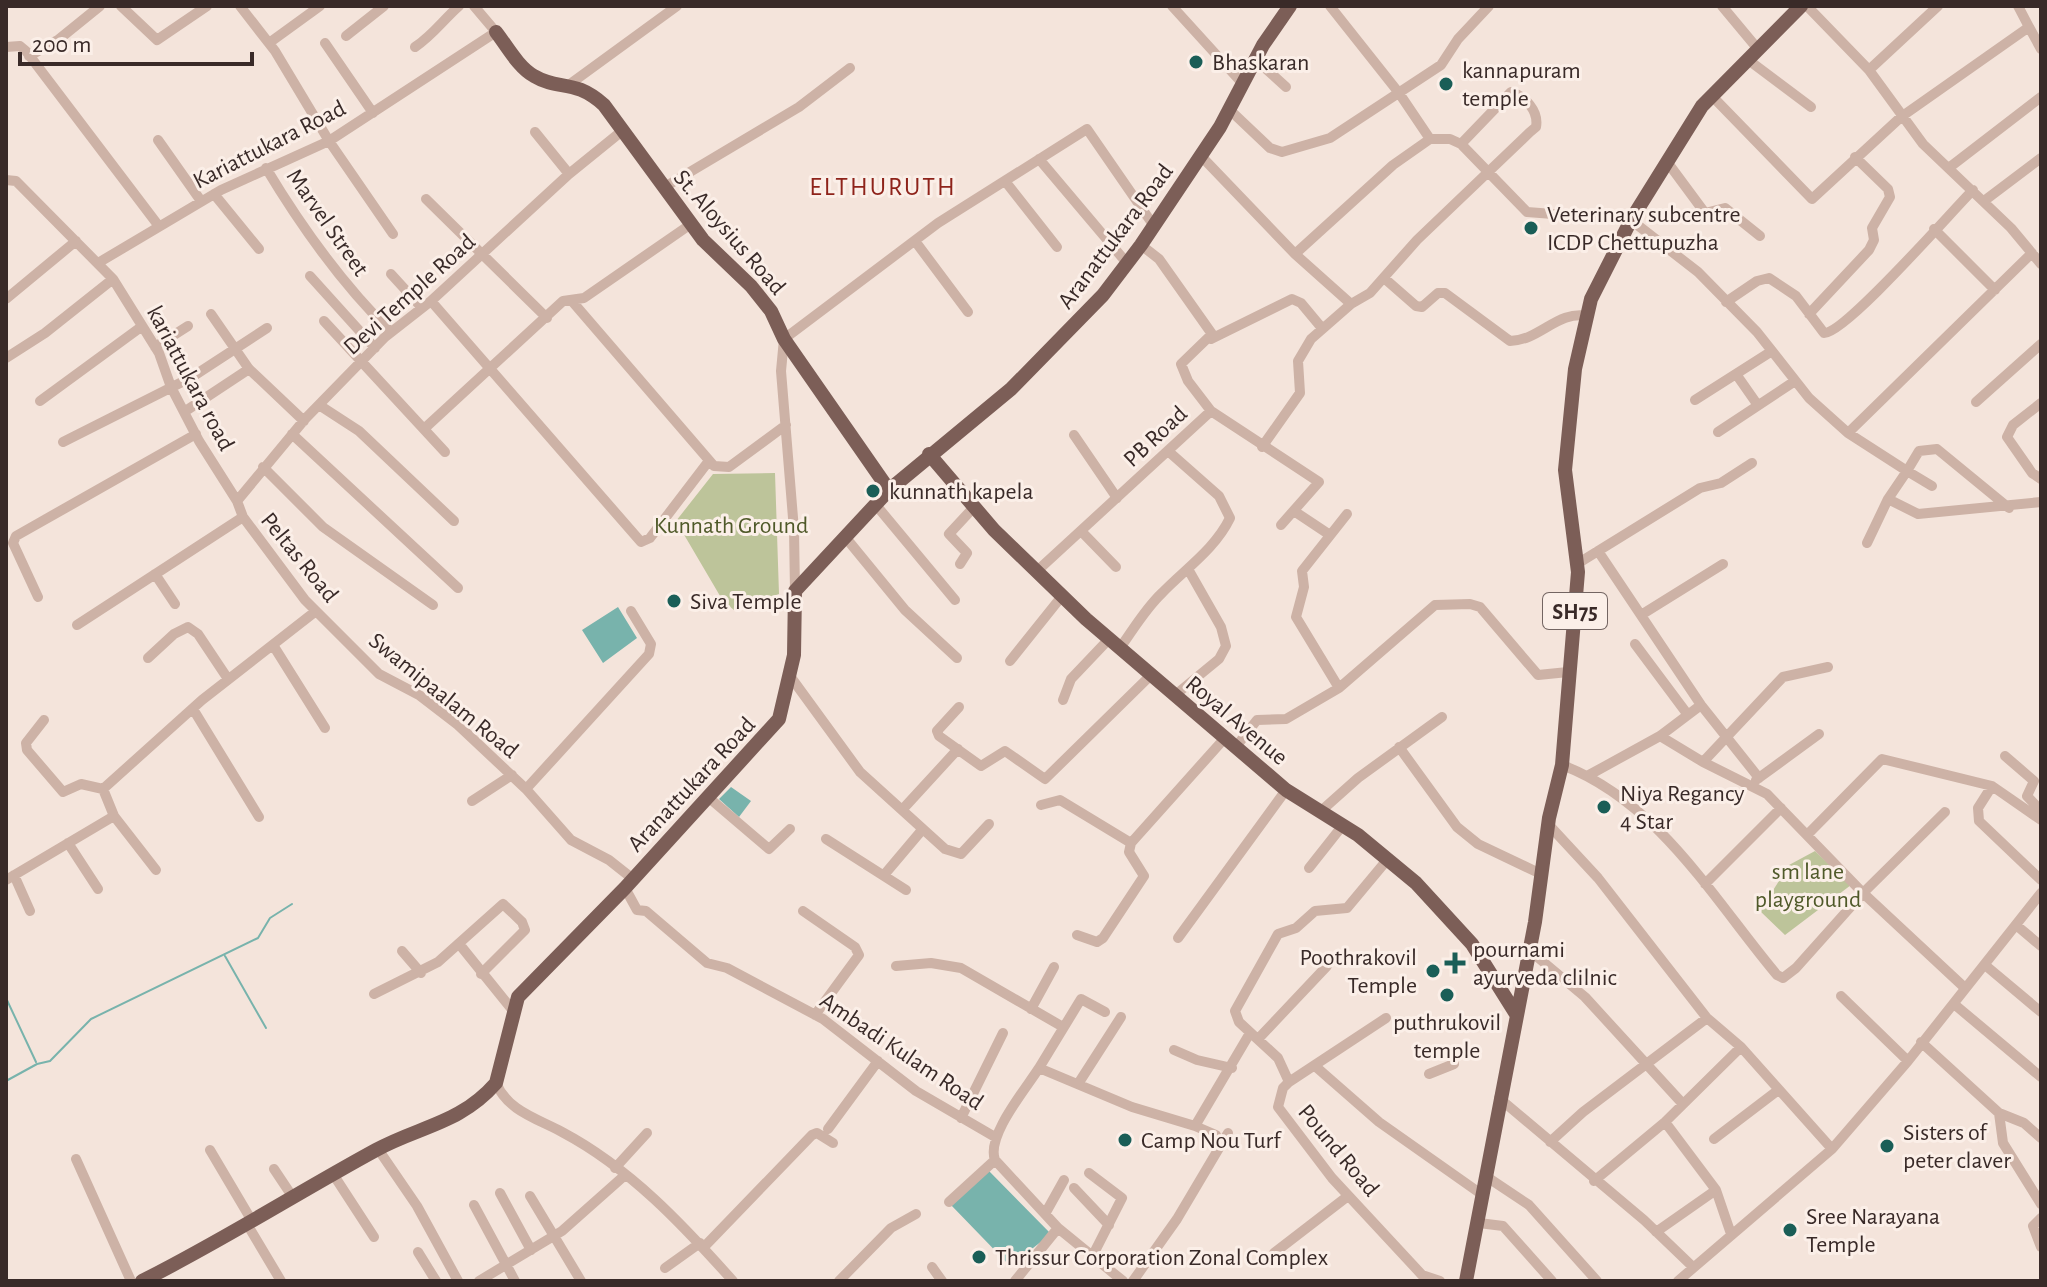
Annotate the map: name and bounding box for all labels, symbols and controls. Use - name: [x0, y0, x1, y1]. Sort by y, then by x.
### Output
- scale bar: [20, 16, 252, 66]
- text: 200 m: [32, 33, 91, 57]
- place label: Bhaskaran: [1212, 51, 1309, 75]
- marker: Bhaskaran: [1187, 53, 1205, 71]
- place label: kannapuram temple: [1462, 59, 1581, 111]
- marker: kannapuram temple: [1437, 75, 1455, 93]
- street label: Kariattukara Road: [189, 96, 350, 194]
- street label: Aranattukara Road: [1054, 160, 1178, 314]
- street label: Marvel Street: [282, 165, 373, 281]
- street label: St. Aloysius Road: [669, 166, 790, 300]
- district label: ELTHURUTH: [809, 174, 957, 200]
- place label: Veterinary subcentre ICDP Chettupuzha: [1547, 203, 1741, 255]
- marker: Veterinary subcentre ICDP Chettupuzha: [1522, 219, 1540, 237]
- street label: Devi Temple Road: [339, 230, 480, 360]
- street label: kariattukara road: [142, 302, 238, 455]
- street label: PB Road: [1119, 402, 1192, 472]
- place label: kunnath kapela: [889, 480, 1034, 504]
- marker: kunnath kapela: [864, 482, 882, 500]
- street label: Peltas Road: [256, 508, 342, 607]
- park label: Kunnath Ground: [654, 514, 808, 538]
- place label: Siva Temple: [690, 590, 802, 614]
- marker: Siva Temple: [665, 592, 683, 610]
- road number: SH75: [1543, 593, 1607, 629]
- street label: Swamipaalam Road: [364, 628, 523, 763]
- street label: Royal Avenue: [1181, 671, 1292, 770]
- street label: Aranattukara Road: [623, 713, 760, 857]
- place label: Niya Regancy 4 Star: [1620, 782, 1744, 834]
- marker: Niya Regancy 4 Star: [1595, 798, 1613, 816]
- park label: sm lane playground: [1755, 860, 1861, 912]
- place label: pournami ayurveda clilnic: [1473, 938, 1617, 990]
- place label: Poothrakovil Temple: [1300, 946, 1417, 998]
- marker: pournami ayurveda clilnic: [1444, 952, 1466, 974]
- marker: Poothrakovil Temple: [1424, 962, 1442, 980]
- marker: puthrukovil temple: [1438, 986, 1456, 1004]
- street label: Ambadi Kulam Road: [816, 988, 987, 1115]
- place label: puthrukovil temple: [1393, 1011, 1501, 1063]
- street label: Pound Road: [1293, 1100, 1383, 1201]
- place label: Sisters of peter claver: [1903, 1121, 2011, 1173]
- place label: Camp Nou Turf: [1141, 1129, 1282, 1153]
- marker: Camp Nou Turf: [1116, 1131, 1134, 1149]
- marker: Sisters of peter claver: [1878, 1137, 1896, 1155]
- place label: Sree Narayana Temple: [1806, 1205, 1940, 1257]
- marker: Sree Narayana Temple: [1781, 1221, 1799, 1239]
- place label: Thrissur Corporation Zonal Complex: [995, 1246, 1329, 1270]
- marker: Thrissur Corporation Zonal Complex: [970, 1248, 988, 1266]

